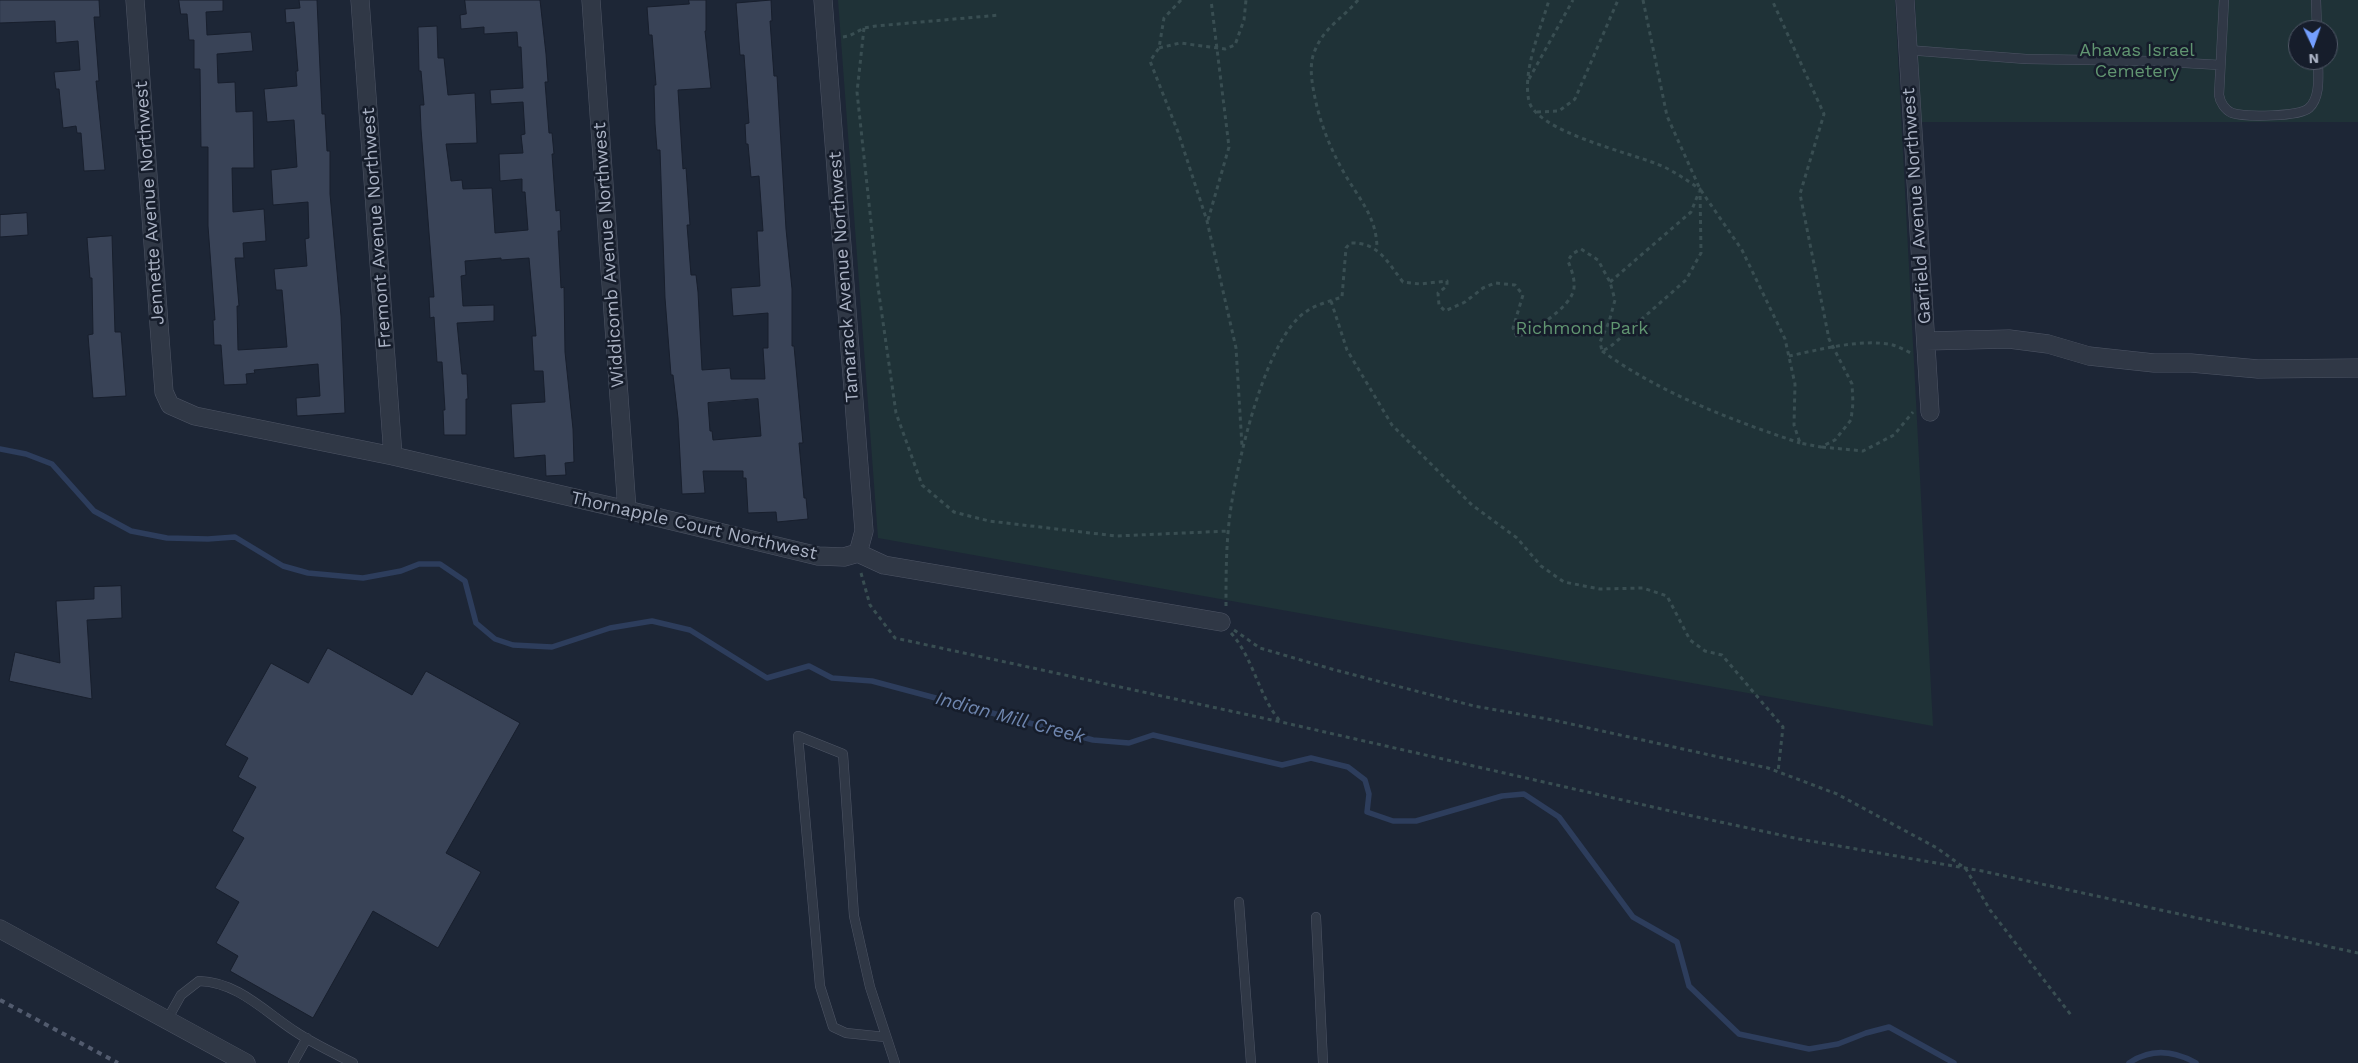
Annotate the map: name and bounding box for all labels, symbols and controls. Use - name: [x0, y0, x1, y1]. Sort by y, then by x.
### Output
- north arrow: [2288, 20, 2338, 70]
- park label: Ahavas Israel Cemetery: [2079, 40, 2195, 82]
- text: N: [2308, 51, 2319, 67]
- street label: Jennette Avenue Northwest: [131, 80, 169, 326]
- street label: Garfield Avenue Northwest: [1898, 87, 1936, 325]
- street label: Fremont Avenue Northwest: [358, 107, 396, 349]
- street label: Widdicomb Avenue Northwest: [589, 122, 629, 388]
- street label: Tamarack Avenue Northwest: [824, 151, 864, 403]
- park label: Richmond Park: [1515, 318, 1649, 340]
- street label: Thornapple Court Northwest: [569, 487, 819, 565]
- water label: Indian Mill Creek: [933, 687, 1087, 749]

